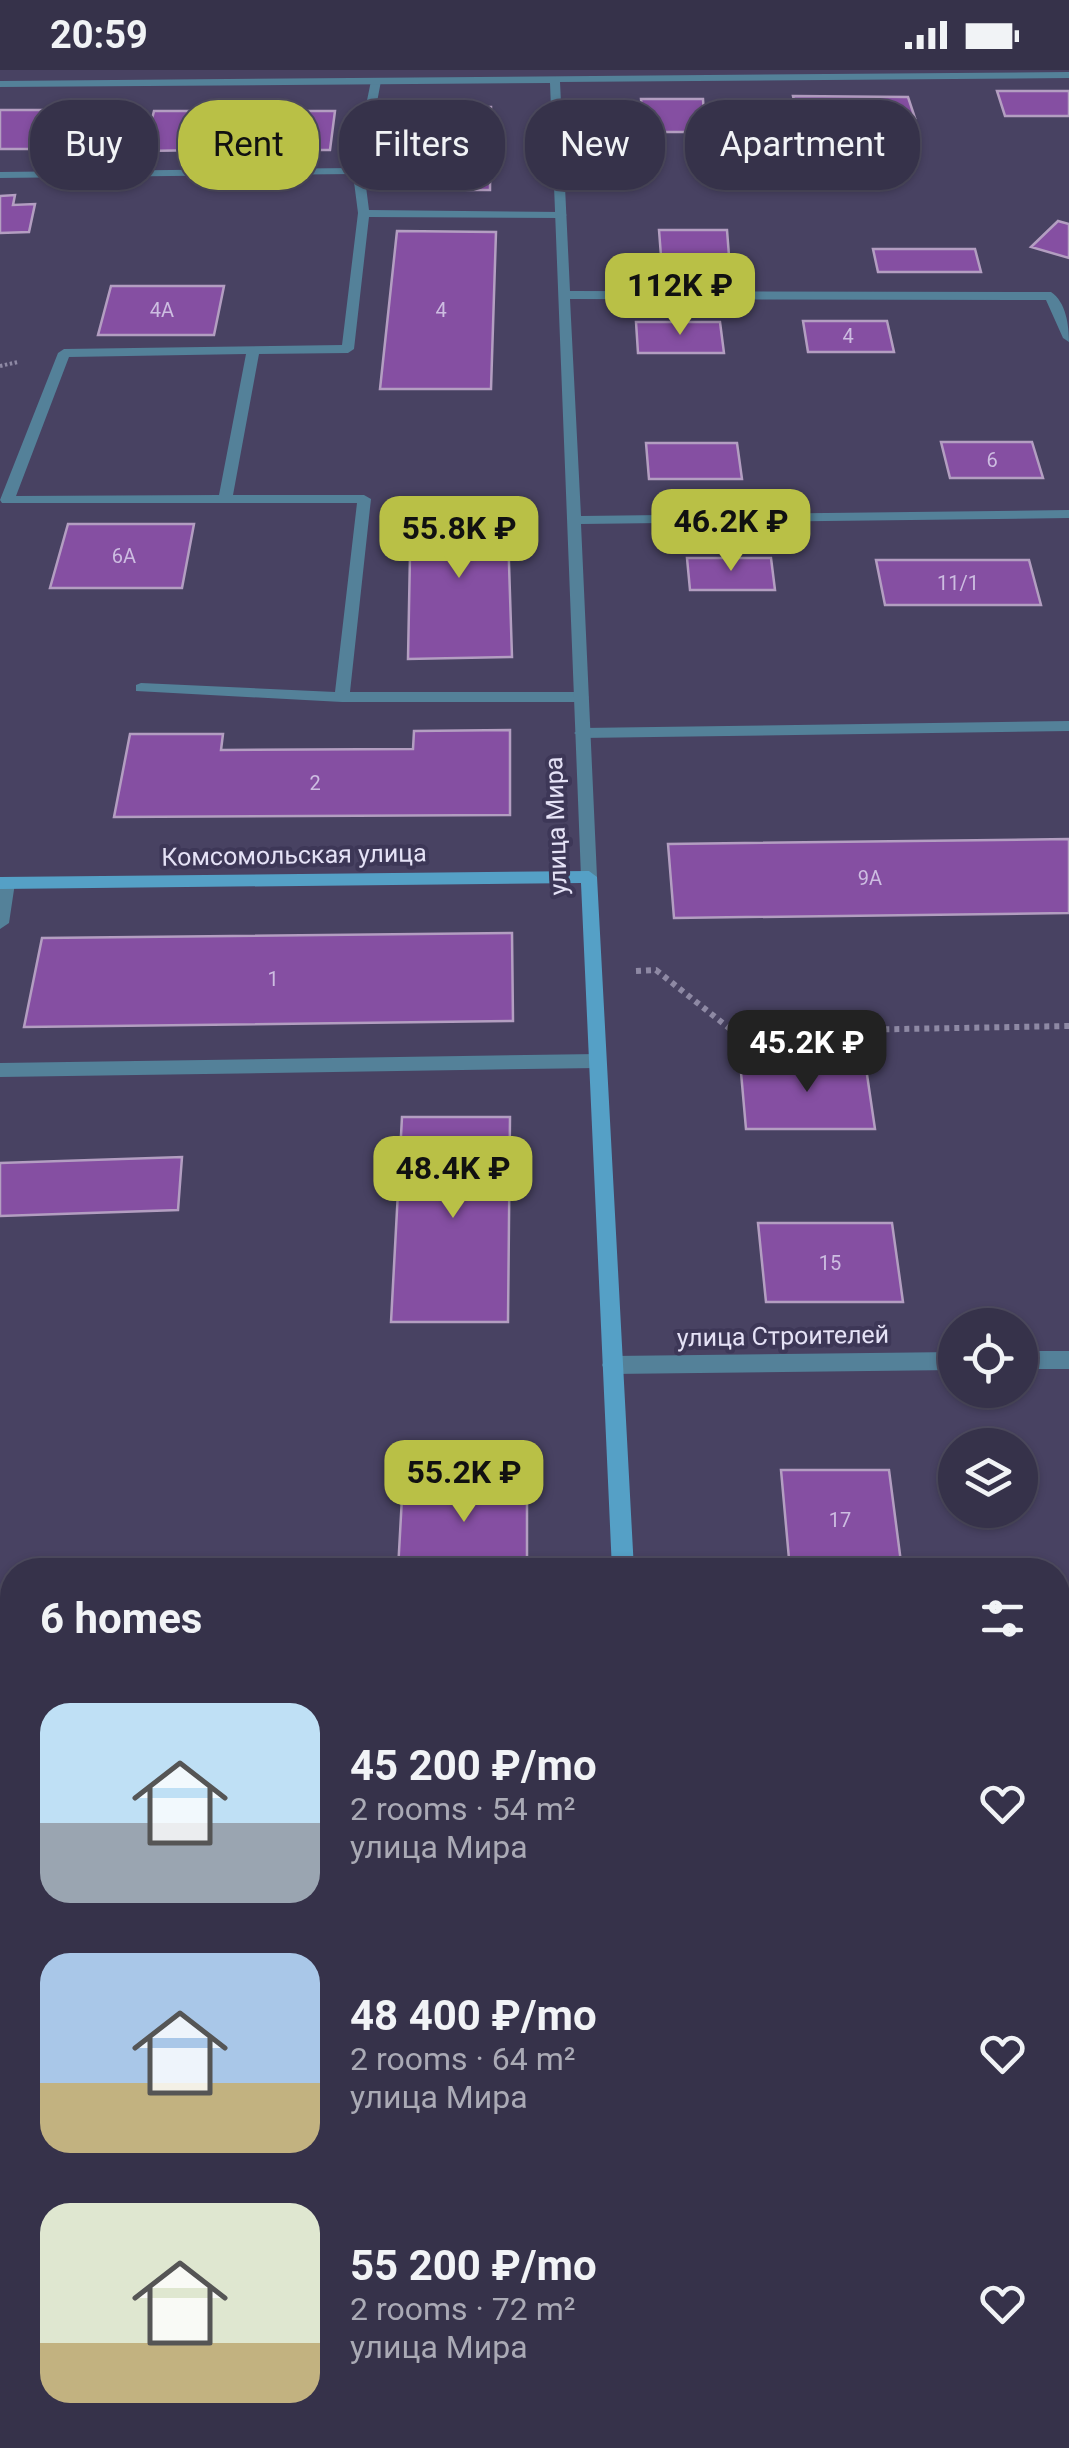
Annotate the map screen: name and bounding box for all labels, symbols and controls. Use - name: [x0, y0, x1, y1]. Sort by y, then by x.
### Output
- text: 20:59: [50, 13, 148, 57]
- chip: Buy: [30, 100, 158, 190]
- chip: Rent: [178, 100, 319, 190]
- chip: Filters: [339, 100, 505, 190]
- chip: New: [525, 100, 665, 190]
- chip: Apartment: [685, 100, 920, 190]
- pin: 112K ₽: [599, 253, 761, 338]
- text: 112K ₽: [627, 266, 733, 304]
- house number: 4А: [150, 298, 174, 322]
- house number: 4: [435, 298, 447, 322]
- house number: 4: [842, 324, 854, 348]
- house number: 6: [986, 448, 998, 472]
- pin: 46.2K ₽: [639, 489, 823, 574]
- pin: 55.8K ₽: [367, 496, 551, 581]
- text: 46.2K ₽: [673, 502, 789, 540]
- text: 55.8K ₽: [401, 509, 517, 547]
- house number: 6А: [112, 544, 136, 568]
- house number: 11/1: [937, 571, 979, 595]
- street label: улица Мира: [539, 756, 573, 896]
- house number: 2: [309, 771, 321, 795]
- street label: Комсомольская улица: [161, 838, 427, 872]
- house number: 9А: [858, 866, 882, 890]
- house number: 1: [267, 967, 279, 991]
- pin: 45.2K ₽: [715, 1010, 899, 1095]
- text: 45.2K ₽: [749, 1023, 865, 1061]
- pin: 48.4K ₽: [361, 1136, 545, 1221]
- text: 48.4K ₽: [395, 1149, 511, 1187]
- house number: 15: [819, 1251, 841, 1275]
- map controls: [938, 1308, 1038, 1528]
- button: locate: [938, 1308, 1038, 1408]
- street label: улица Строителей: [677, 1320, 889, 1352]
- button: layers: [938, 1428, 1038, 1528]
- pin: 55.2K ₽: [372, 1440, 556, 1525]
- text: 55.2K ₽: [406, 1453, 522, 1491]
- house number: 17: [829, 1508, 851, 1532]
- icon: filters: [975, 1591, 1030, 1646]
- text: 6 homes: [40, 1594, 202, 1643]
- text: 45 200 ₽/mo: [350, 1741, 597, 1790]
- icon: home: [120, 1743, 240, 1863]
- icon: heart: [975, 1776, 1030, 1831]
- text: 2 rooms · 54 m²: [350, 1790, 575, 1828]
- text: улица Мира: [350, 1828, 528, 1866]
- text: 48 400 ₽/mo: [350, 1991, 597, 2040]
- icon: home: [120, 1993, 240, 2113]
- icon: heart: [975, 2026, 1030, 2081]
- text: 2 rooms · 64 m²: [350, 2040, 575, 2078]
- text: улица Мира: [350, 2078, 528, 2116]
- text: 55 200 ₽/mo: [350, 2241, 597, 2290]
- icon: home: [120, 2243, 240, 2363]
- icon: heart: [975, 2276, 1030, 2331]
- text: 2 rooms · 72 m²: [350, 2290, 575, 2328]
- text: улица Мира: [350, 2328, 528, 2366]

